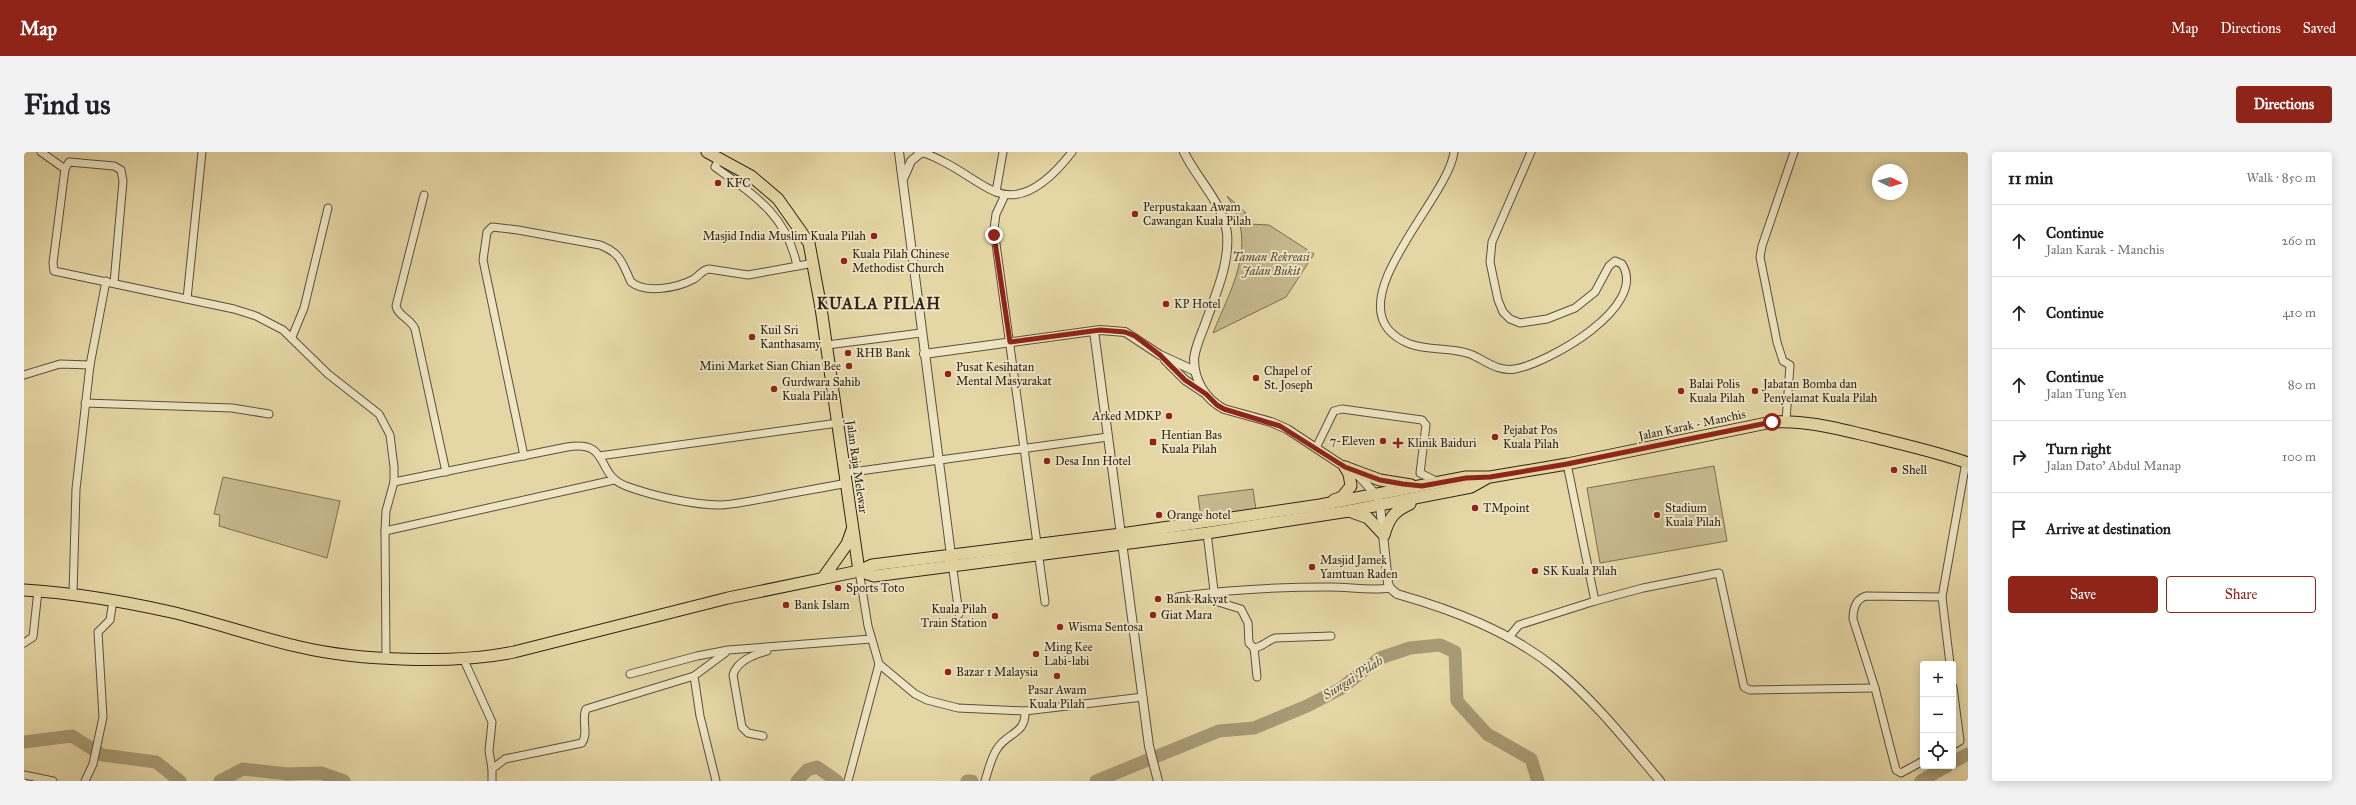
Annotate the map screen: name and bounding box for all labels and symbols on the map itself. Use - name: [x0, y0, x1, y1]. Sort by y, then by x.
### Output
- north arrow: [1872, 164, 1908, 200]
- place label: KFC: [726, 176, 751, 190]
- marker: KFC: [713, 178, 723, 188]
- place label: Perpustakaan Awam Cawangan Kuala Pilah: [1143, 200, 1251, 229]
- marker: Perpustakaan Awam Cawangan Kuala Pilah: [1130, 209, 1140, 219]
- route end: [985, 226, 1003, 244]
- place label: Masjid India Muslim Kuala Pilah: [703, 229, 866, 243]
- marker: Masjid India Muslim Kuala Pilah: [869, 231, 879, 241]
- place label: Kuala Pilah Chinese Methodist Church: [852, 247, 949, 275]
- park label: Taman Rekreasi Jalan Bukit: [1232, 250, 1310, 278]
- marker: Kuala Pilah Chinese Methodist Church: [839, 256, 849, 266]
- district label: KUALA PILAH: [817, 294, 941, 313]
- place label: KP Hotel: [1174, 297, 1222, 311]
- marker: KP Hotel: [1161, 299, 1171, 309]
- place label: Kuil Sri Kanthasamy: [760, 323, 821, 351]
- marker: Kuil Sri Kanthasamy: [747, 332, 757, 342]
- place label: RHB Bank: [856, 346, 911, 360]
- marker: RHB Bank: [843, 348, 853, 358]
- place label: Mini Market Sian Chian Bee: [699, 359, 841, 373]
- place label: Pusat Kesihatan Mental Masyarakat: [956, 360, 1053, 388]
- marker: Mini Market Sian Chian Bee: [844, 361, 854, 371]
- place label: Chapel of St. Joseph: [1264, 364, 1313, 393]
- marker: Pusat Kesihatan Mental Masyarakat: [943, 369, 953, 379]
- marker: Chapel of St. Joseph: [1251, 373, 1261, 383]
- place label: Gurdwara Sahib Kuala Pilah: [782, 375, 861, 403]
- place label: Balai Polis Kuala Pilah: [1689, 377, 1745, 405]
- place label: Jabatan Bomba dan Penyelamat Kuala Pilah: [1761, 377, 1878, 405]
- marker: Gurdwara Sahib Kuala Pilah: [769, 384, 779, 394]
- marker: Balai Polis Kuala Pilah: [1676, 386, 1686, 396]
- marker: Jabatan Bomba dan Penyelamat Kuala Pilah: [1750, 386, 1760, 396]
- street label: Jalan Karak - Manchis: [1635, 407, 1747, 445]
- place label: Arked MDKP: [1091, 409, 1161, 423]
- marker: Arked MDKP: [1164, 411, 1174, 421]
- route start: [1763, 413, 1781, 431]
- street label: Jalan Raja Melewar: [842, 418, 871, 515]
- place label: Pejabat Pos Kuala Pilah: [1503, 423, 1559, 451]
- place label: Hentian Bas Kuala Pilah: [1161, 428, 1222, 456]
- marker: Pejabat Pos Kuala Pilah: [1490, 432, 1500, 442]
- place label: 7-Eleven: [1330, 434, 1376, 448]
- marker: 7-Eleven: [1378, 436, 1388, 446]
- place label: Klinik Baiduri: [1407, 436, 1477, 450]
- marker: Hentian Bas Kuala Pilah: [1148, 437, 1158, 447]
- marker: Klinik Baiduri: [1392, 437, 1404, 449]
- place label: Desa Inn Hotel: [1055, 454, 1132, 468]
- marker: Desa Inn Hotel: [1042, 456, 1052, 466]
- place label: Shell: [1902, 463, 1928, 477]
- marker: Shell: [1889, 465, 1899, 475]
- place label: TMpoint: [1483, 501, 1530, 515]
- place label: Stadium Kuala Pilah: [1665, 501, 1721, 529]
- marker: TMpoint: [1470, 503, 1480, 513]
- place label: Orange hotel: [1167, 508, 1231, 523]
- marker: Orange hotel: [1154, 510, 1164, 520]
- marker: Stadium Kuala Pilah: [1652, 510, 1662, 520]
- place label: Masjid Jamek Yamtuan Raden: [1320, 553, 1398, 581]
- marker: Masjid Jamek Yamtuan Raden: [1307, 562, 1317, 572]
- place label: SK Kuala Pilah: [1543, 564, 1617, 578]
- marker: SK Kuala Pilah: [1530, 566, 1540, 576]
- place label: Sports Toto: [846, 581, 904, 595]
- marker: Sports Toto: [833, 583, 843, 593]
- place label: Bank Rakyat: [1166, 592, 1228, 606]
- marker: Bank Rakyat: [1153, 594, 1163, 604]
- place label: Bank Islam: [794, 598, 849, 612]
- marker: Bank Islam: [781, 600, 791, 610]
- place label: Kuala Pilah Train Station: [921, 602, 988, 630]
- place label: Giat Mara: [1161, 608, 1213, 622]
- marker: Giat Mara: [1148, 610, 1158, 620]
- marker: Kuala Pilah Train Station: [990, 611, 1000, 621]
- place label: Wisma Sentosa: [1068, 620, 1144, 634]
- marker: Wisma Sentosa: [1055, 622, 1065, 632]
- place label: Ming Kee Labi-labi: [1044, 640, 1093, 668]
- marker: Ming Kee Labi-labi: [1031, 649, 1041, 659]
- water label: Sungai Pilah: [1319, 652, 1386, 704]
- place label: Bazar 1 Malaysia: [956, 665, 1039, 679]
- marker: Bazar 1 Malaysia: [943, 667, 953, 677]
- marker: Pasar Awam Kuala Pilah: [1052, 671, 1062, 681]
- place label: Pasar Awam Kuala Pilah: [1028, 683, 1086, 711]

